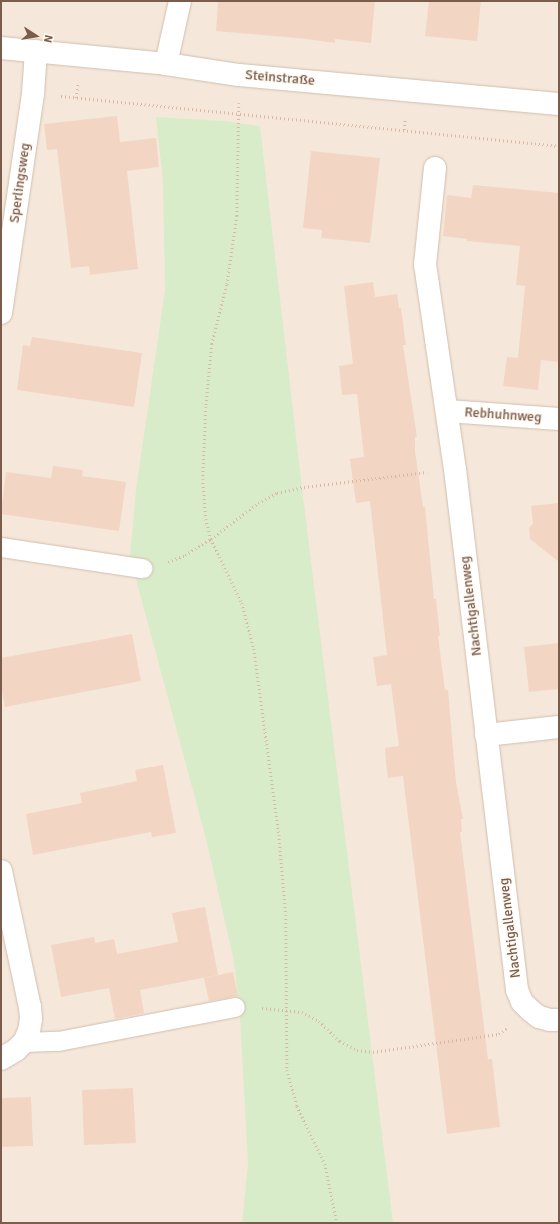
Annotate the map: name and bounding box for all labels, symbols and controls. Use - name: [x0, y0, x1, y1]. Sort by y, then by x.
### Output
- north arrow: [16, 16, 56, 56]
- text: N: [41, 34, 55, 44]
- street label: Steinstraße: [244, 67, 316, 89]
- street label: Sperlingsweg: [6, 142, 34, 224]
- street label: Rebhuhnweg: [464, 404, 542, 426]
- street label: Nachtigallenweg: [457, 555, 485, 657]
- street label: Nachtigallenweg: [496, 877, 524, 979]

